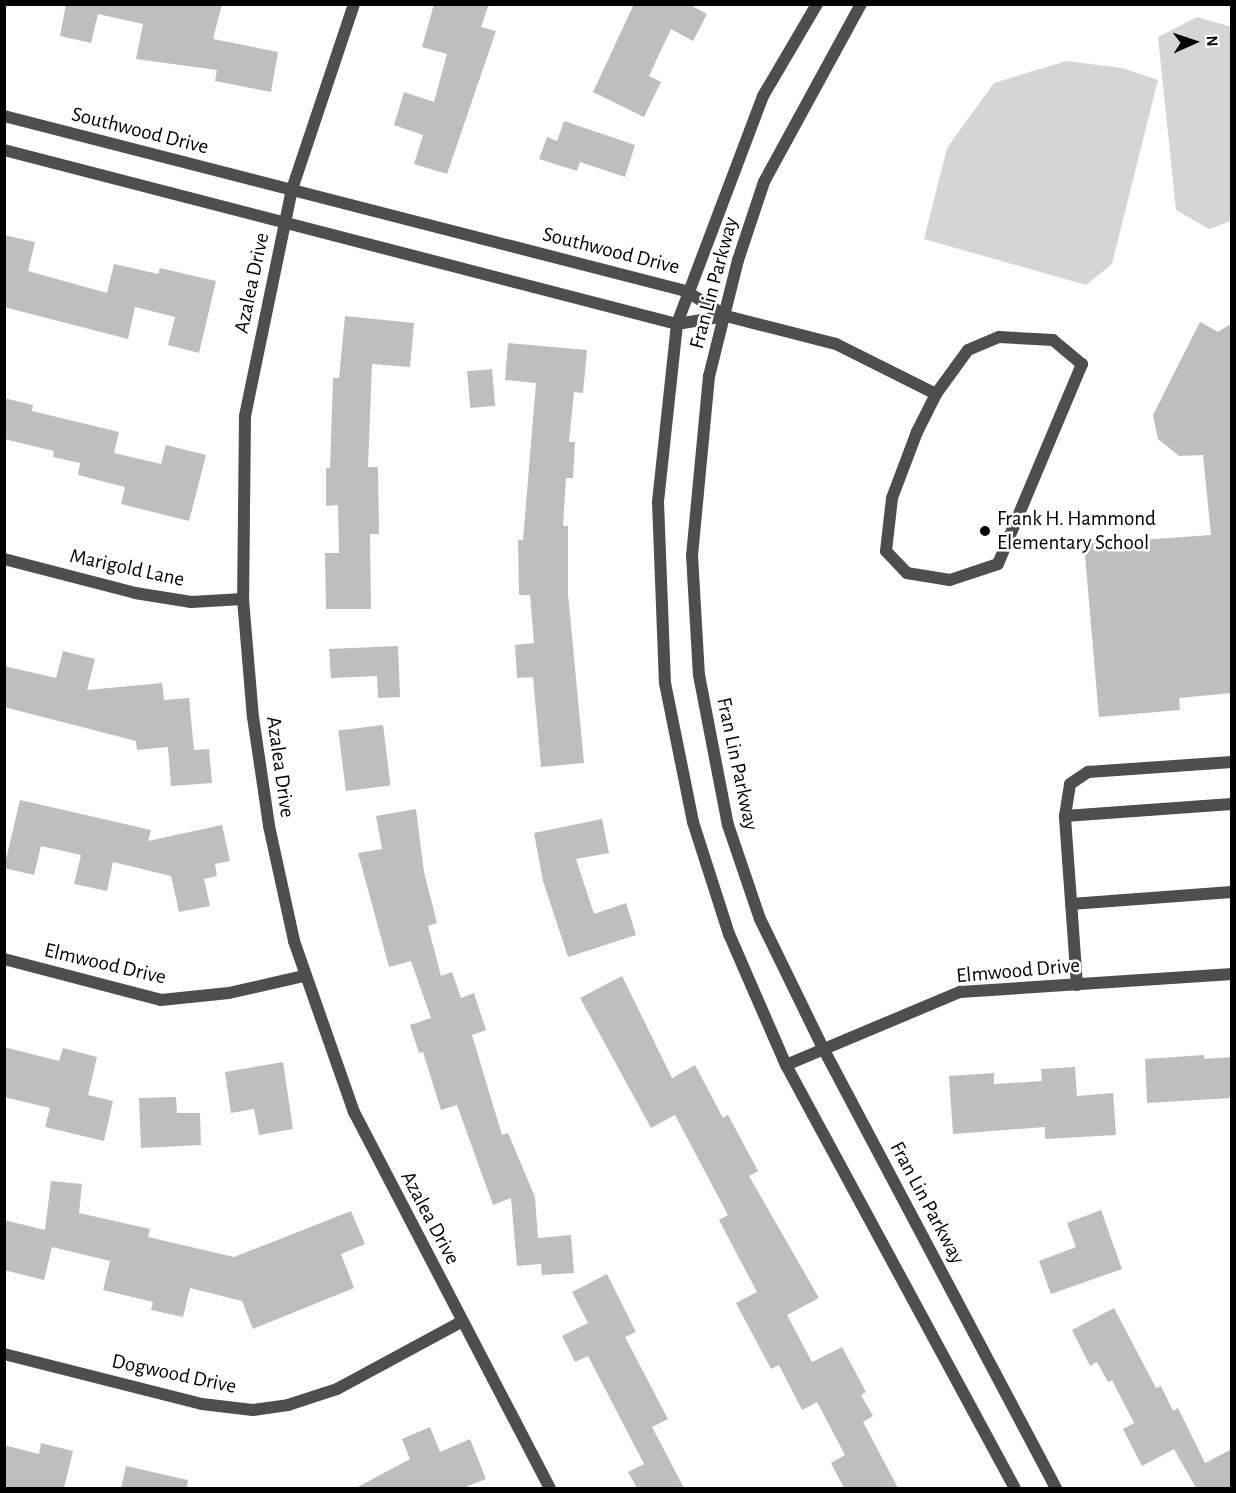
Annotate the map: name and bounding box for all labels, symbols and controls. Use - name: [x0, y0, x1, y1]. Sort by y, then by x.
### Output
- north arrow: [1164, 12, 1224, 72]
- text: N: [1204, 35, 1220, 47]
- street label: Southwood Drive: [69, 102, 211, 160]
- street label: Fran Lin Parkway: [684, 214, 744, 352]
- street label: Southwood Drive: [540, 222, 682, 280]
- street label: Azalea Drive: [229, 230, 275, 336]
- place label: Frank H. Hammond Elementary School: [997, 506, 1156, 556]
- marker: Frank H. Hammond Elementary School: [978, 524, 992, 538]
- street label: Marigold Lane: [67, 544, 187, 592]
- street label: Fran Lin Parkway: [711, 695, 763, 833]
- street label: Azalea Drive: [260, 715, 300, 819]
- street label: Elmwood Drive: [42, 938, 168, 990]
- street label: Elmwood Drive: [955, 953, 1081, 989]
- street label: Fran Lin Parkway: [884, 1137, 970, 1269]
- street label: Azalea Drive: [395, 1167, 465, 1269]
- street label: Dogwood Drive: [109, 1349, 239, 1399]

